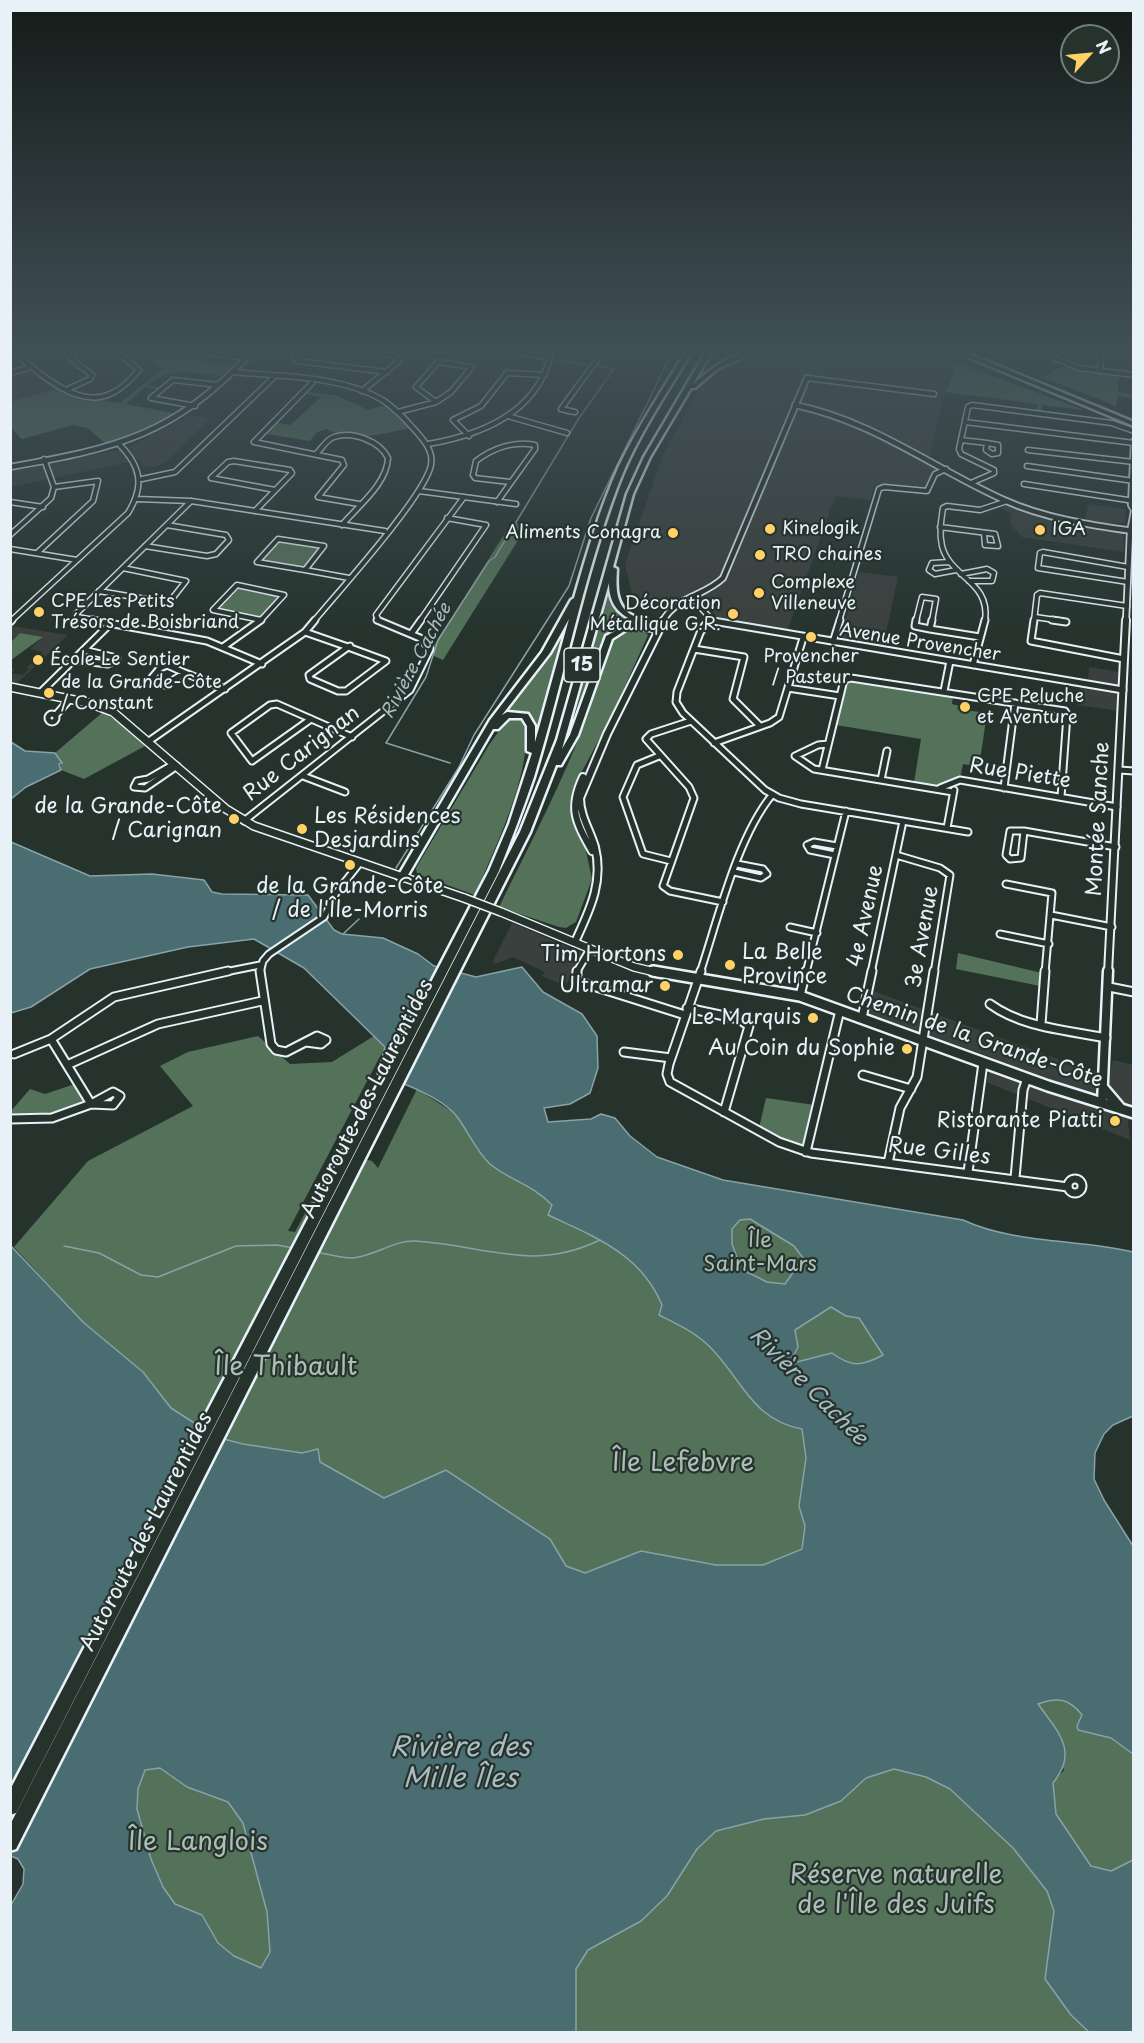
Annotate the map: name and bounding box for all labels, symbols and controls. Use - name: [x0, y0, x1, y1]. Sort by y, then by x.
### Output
- north arrow: [1060, 24, 1120, 84]
- text: N: [1091, 36, 1118, 58]
- place label: Kinelogik: [782, 518, 860, 540]
- place label: IGA: [1052, 519, 1086, 541]
- place label: Aliments Conagra: [505, 522, 661, 544]
- marker: Kinelogik: [763, 522, 777, 536]
- marker: IGA: [1033, 523, 1047, 537]
- marker: Aliments Conagra: [666, 526, 680, 540]
- place label: TRO chaines: [772, 544, 882, 566]
- marker: TRO chaines: [753, 548, 767, 562]
- place label: Complexe Villeneuve: [771, 572, 856, 614]
- marker: Complexe Villeneuve: [752, 586, 766, 600]
- place label: CPE Les Petits Trésors de Boisbriand: [51, 591, 239, 634]
- place label: Décoration Métallique G.R.: [589, 593, 721, 636]
- water label: Rivière Cachée: [377, 599, 457, 723]
- marker: CPE Les Petits Trésors de Boisbriand: [32, 605, 46, 619]
- marker: Décoration Métallique G.R.: [726, 607, 740, 621]
- street label: Avenue Provencher: [838, 620, 1002, 666]
- marker: Provencher / Pasteur: [804, 630, 818, 644]
- place label: Provencher / Pasteur: [763, 646, 859, 688]
- road number: 15: [564, 648, 600, 682]
- place label: École Le Sentier: [50, 649, 189, 671]
- marker: École Le Sentier: [31, 653, 45, 667]
- place label: de la Grande-Côte / Constant: [61, 672, 222, 714]
- marker: de la Grande-Côte / Constant: [42, 686, 56, 700]
- place label: CPE Peluche et Aventure: [977, 686, 1084, 728]
- marker: CPE Peluche et Aventure: [958, 700, 972, 714]
- street label: Rue Carignan: [239, 701, 365, 807]
- street label: Montée Sanche: [1082, 741, 1116, 897]
- street label: Rue Piette: [967, 754, 1073, 794]
- place label: de la Grande-Côte / Carignan: [35, 794, 222, 844]
- place label: Les Résidences Desjardins: [314, 804, 460, 854]
- marker: de la Grande-Côte / Carignan: [227, 812, 241, 826]
- marker: Les Résidences Desjardins: [295, 822, 309, 836]
- marker: de la Grande-Côte / de l'Île-Morris: [343, 858, 357, 872]
- street label: 4e Avenue: [843, 863, 889, 969]
- place label: de la Grande-Côte / de l'Île-Morris: [256, 874, 444, 924]
- street label: 3e Avenue: [902, 884, 944, 990]
- place label: La Belle Province: [742, 940, 827, 990]
- place label: Tim Hortons: [540, 942, 666, 968]
- marker: Tim Hortons: [671, 948, 685, 962]
- marker: La Belle Province: [723, 958, 737, 972]
- place label: Ultramar: [559, 973, 653, 999]
- street label: Autoroute des Laurentides: [297, 975, 439, 1223]
- marker: Ultramar: [658, 979, 672, 993]
- street label: Chemin de la Grande-Côte: [842, 982, 1106, 1094]
- place label: Le Marquis: [691, 1005, 801, 1031]
- marker: Le Marquis: [806, 1011, 820, 1025]
- place label: Au Coin du Sophie: [708, 1036, 895, 1062]
- marker: Au Coin du Sophie: [900, 1042, 914, 1056]
- place label: Ristorante Piatti: [937, 1108, 1103, 1134]
- marker: Ristorante Piatti: [1108, 1114, 1122, 1128]
- street label: Rue Gilles: [886, 1133, 992, 1171]
- park label: Île Saint-Mars: [703, 1228, 817, 1278]
- water label: Rivière Cachée: [743, 1322, 873, 1452]
- park label: Île Thibault: [215, 1352, 357, 1384]
- street label: Autoroute des Laurentides: [76, 1408, 218, 1656]
- park label: Île Lefebvre: [612, 1448, 754, 1480]
- water label: Rivière des Mille Îles: [390, 1733, 530, 1796]
- park label: Île Langlois: [128, 1827, 268, 1859]
- park label: Réserve naturelle de l'Île des Juifs: [789, 1860, 1003, 1922]

